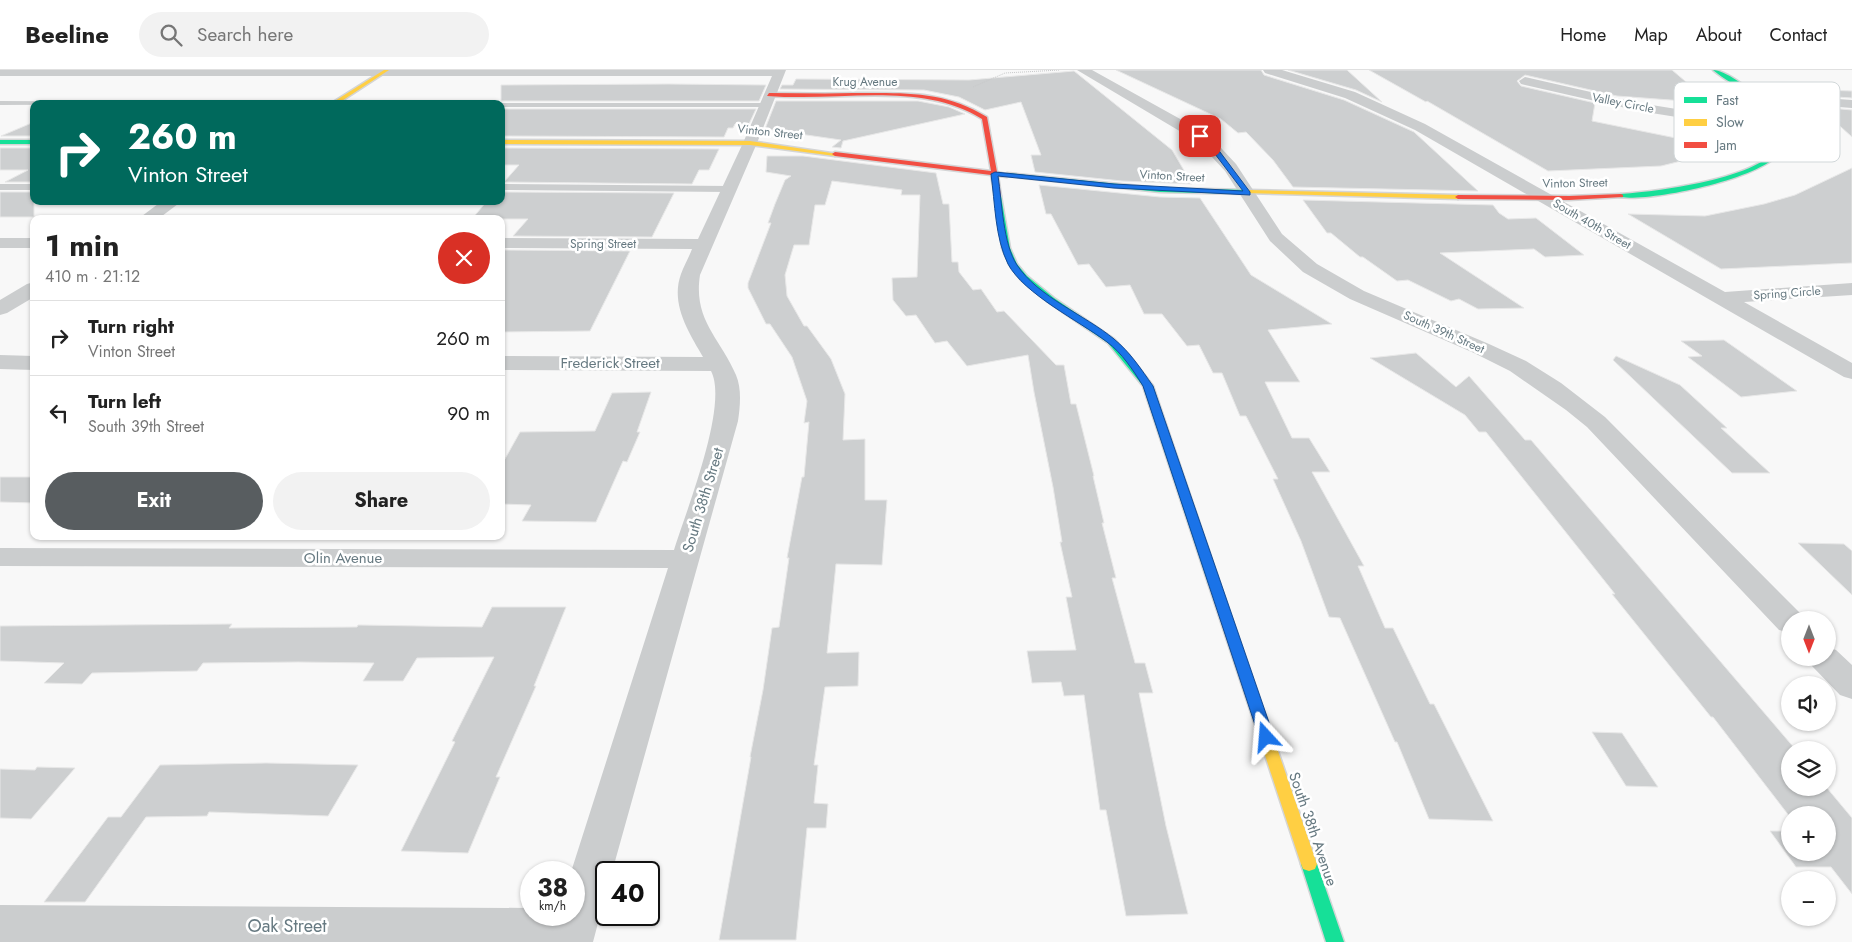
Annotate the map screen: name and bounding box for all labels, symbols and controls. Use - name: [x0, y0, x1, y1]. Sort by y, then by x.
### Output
- search box: [139, 12, 489, 57]
- text: Beeline: [25, 17, 109, 52]
- icon: search: [157, 21, 185, 49]
- text: Search here: [197, 21, 293, 48]
- text: Home: [1560, 22, 1606, 48]
- text: Map: [1634, 22, 1668, 48]
- text: About: [1696, 22, 1741, 48]
- text: Contact: [1769, 22, 1827, 48]
- street label: Krug Avenue: [832, 73, 898, 91]
- legend: [1674, 82, 1840, 162]
- street label: Valley Circle: [1590, 88, 1656, 118]
- text: Fast: [1716, 90, 1739, 110]
- text: 260 m: [128, 112, 237, 162]
- text: Slow: [1716, 112, 1744, 132]
- pin: [1179, 115, 1221, 157]
- icon: right: [45, 120, 110, 185]
- street label: Vinton Street: [737, 120, 804, 144]
- icon: arrive: [1186, 122, 1214, 150]
- text: Jam: [1714, 135, 1737, 155]
- text: Vinton Street: [128, 158, 248, 190]
- street label: Vinton Street: [1139, 165, 1205, 187]
- street label: Vinton Street: [1542, 173, 1608, 193]
- street label: South 40th Street: [1549, 194, 1635, 254]
- text: 1 min: [45, 224, 119, 267]
- button: close: [438, 232, 490, 284]
- street label: Spring Street: [570, 235, 636, 253]
- text: 410 m · 21:12: [45, 265, 140, 288]
- street label: Spring Circle: [1753, 282, 1821, 304]
- street label: South 39th Street: [1401, 306, 1488, 358]
- text: Turn right: [88, 313, 174, 340]
- icon: right: [45, 324, 73, 352]
- text: 260 m: [436, 325, 490, 352]
- text: Vinton Street: [88, 340, 175, 363]
- street label: Frederick Street: [560, 352, 660, 374]
- text: Turn left: [88, 388, 161, 415]
- icon: left: [45, 399, 73, 427]
- text: 90 m: [447, 400, 490, 427]
- text: South 39th Street: [88, 415, 204, 438]
- street label: South 38th Street: [677, 445, 729, 555]
- button: Exit: [45, 472, 263, 530]
- button: Share: [273, 472, 490, 530]
- street label: Olin Avenue: [304, 547, 382, 569]
- north arrow: [1781, 611, 1836, 666]
- map controls: [1781, 611, 1836, 926]
- button: sound: [1781, 676, 1836, 731]
- position arrow: [1239, 710, 1291, 762]
- button: layers: [1781, 741, 1836, 796]
- street label: South 38th Avenue: [1283, 769, 1343, 889]
- button: +: [1781, 806, 1836, 861]
- speed limit sign: 40: [595, 861, 660, 926]
- text: 38: [537, 869, 568, 905]
- button: −: [1781, 871, 1836, 926]
- text: km/h: [539, 897, 566, 915]
- street label: Oak Street: [247, 913, 327, 939]

